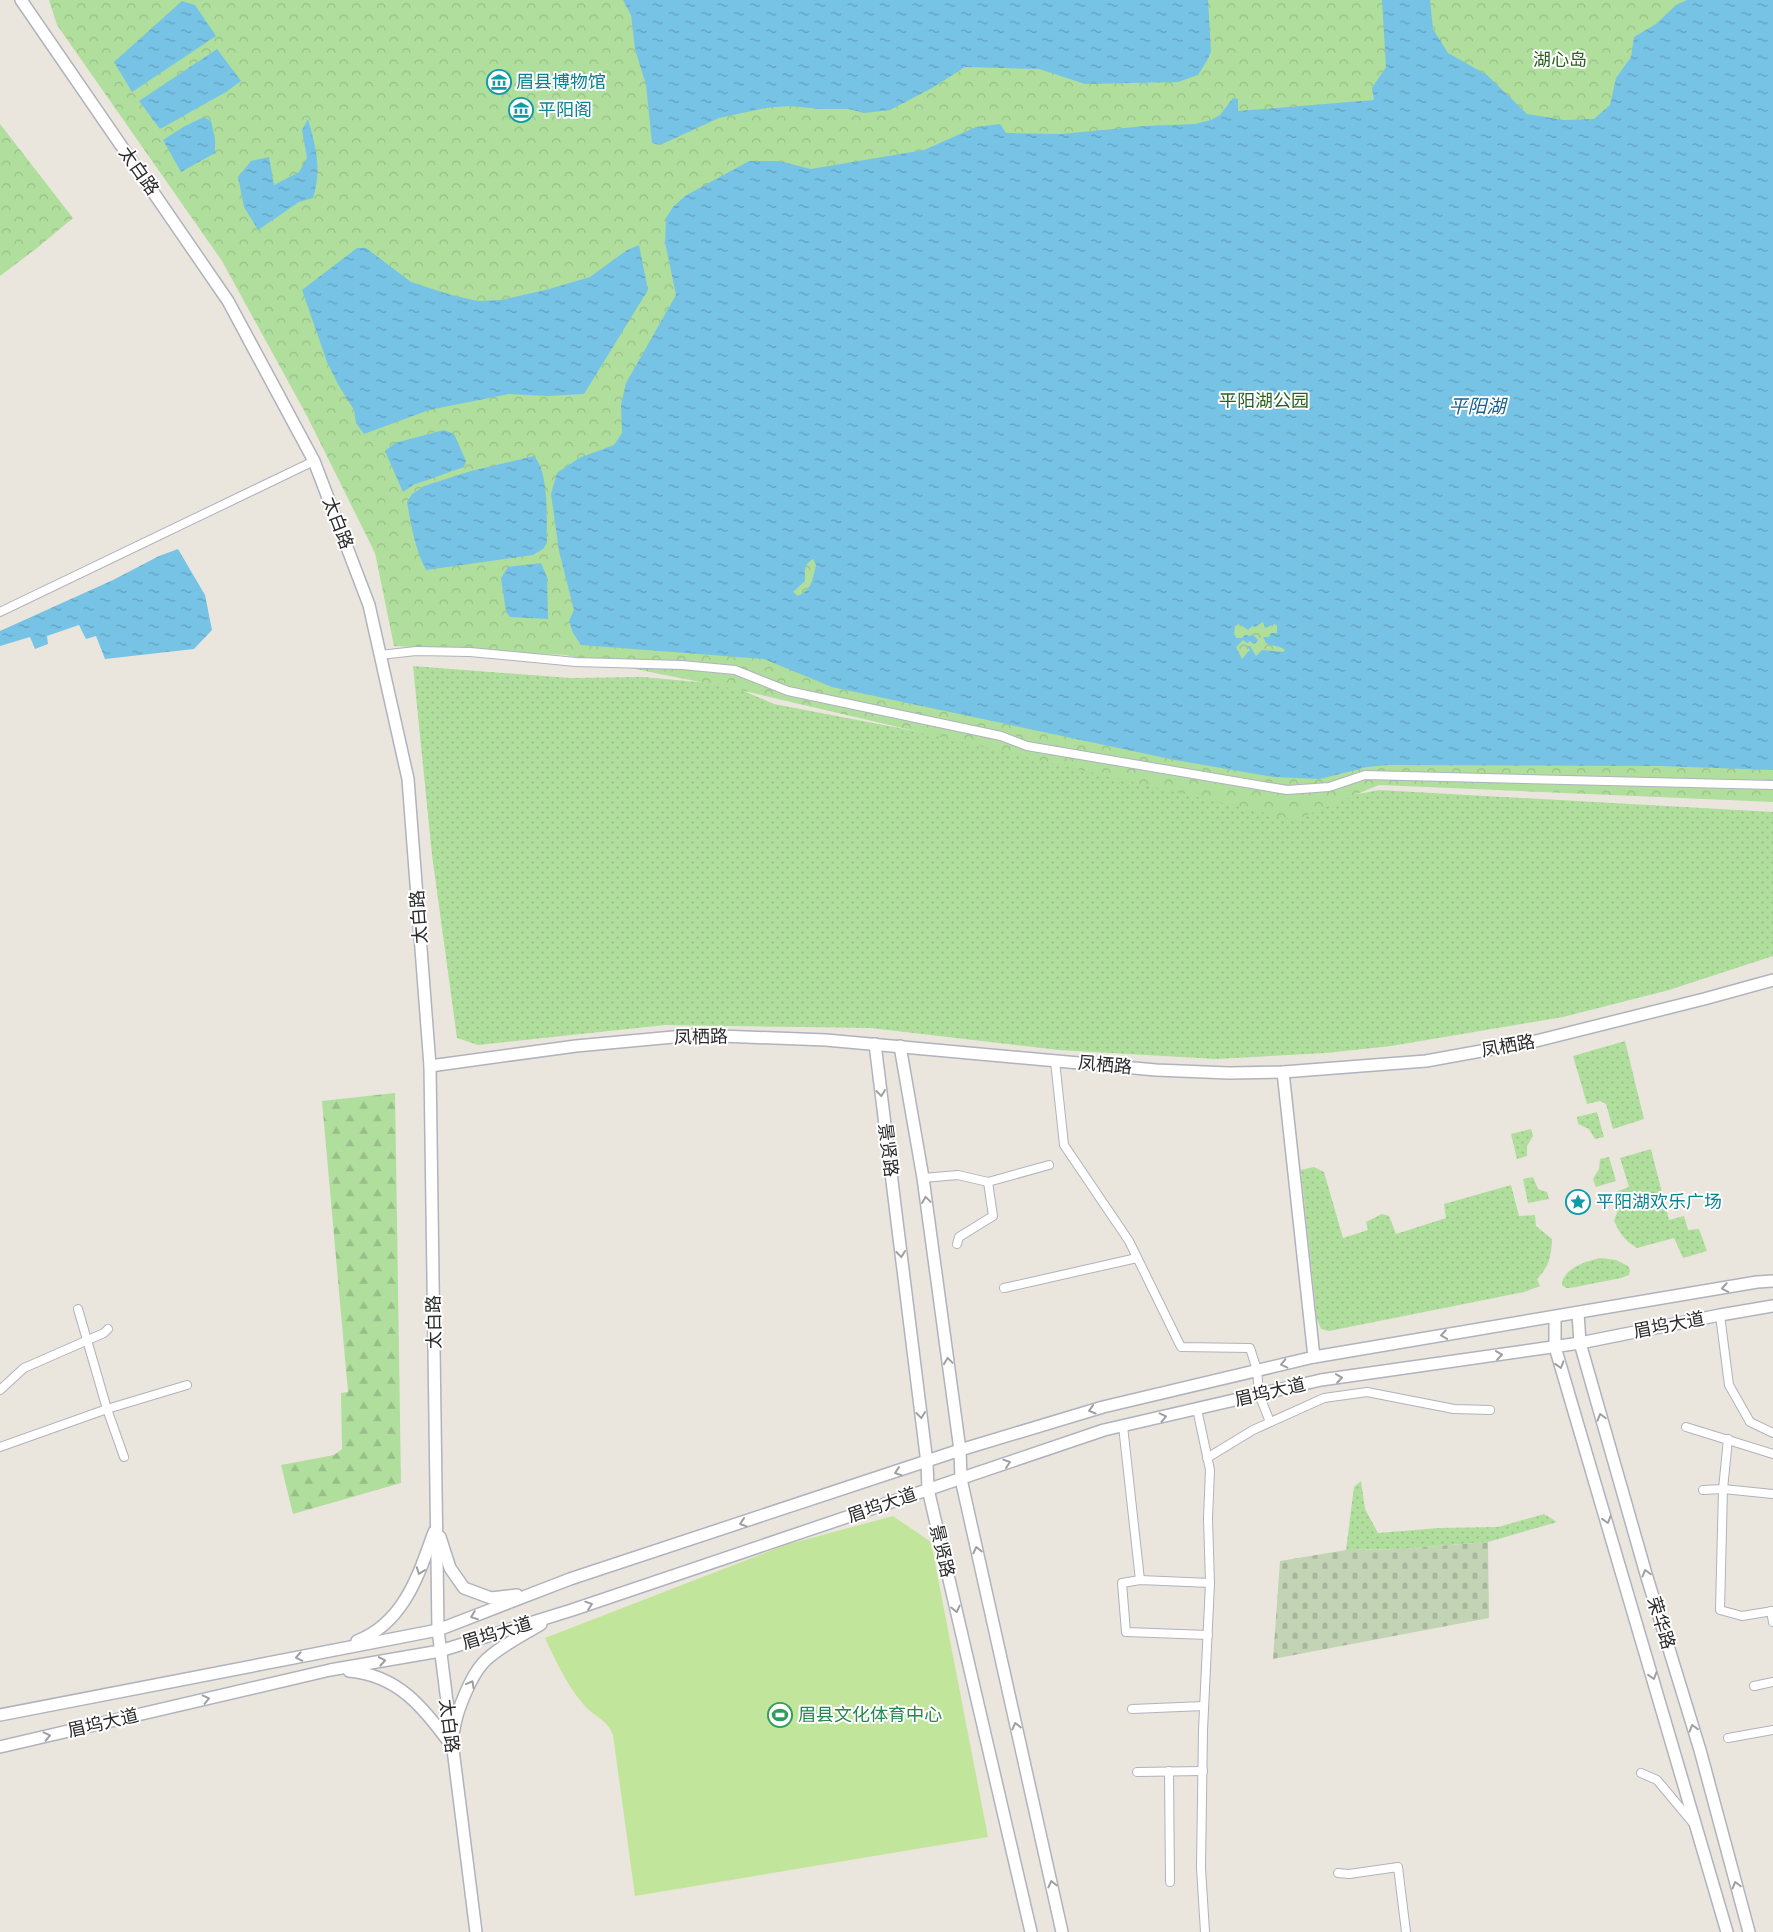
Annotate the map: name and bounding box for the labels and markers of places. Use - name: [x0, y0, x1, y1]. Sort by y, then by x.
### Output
- museum icon: 眉县博物馆: [486, 69, 512, 95]
- place label: 眉县博物馆: [516, 72, 606, 92]
- museum icon: 平阳阁: [508, 97, 534, 123]
- place label: 平阳阁: [538, 100, 592, 120]
- place icon: 平阳湖欢乐广场: [1565, 1189, 1591, 1215]
- place label: 平阳湖欢乐广场: [1596, 1192, 1722, 1212]
- sports icon: 眉县文化体育中心: [767, 1702, 793, 1728]
- place label: 眉县文化体育中心: [798, 1705, 942, 1725]

